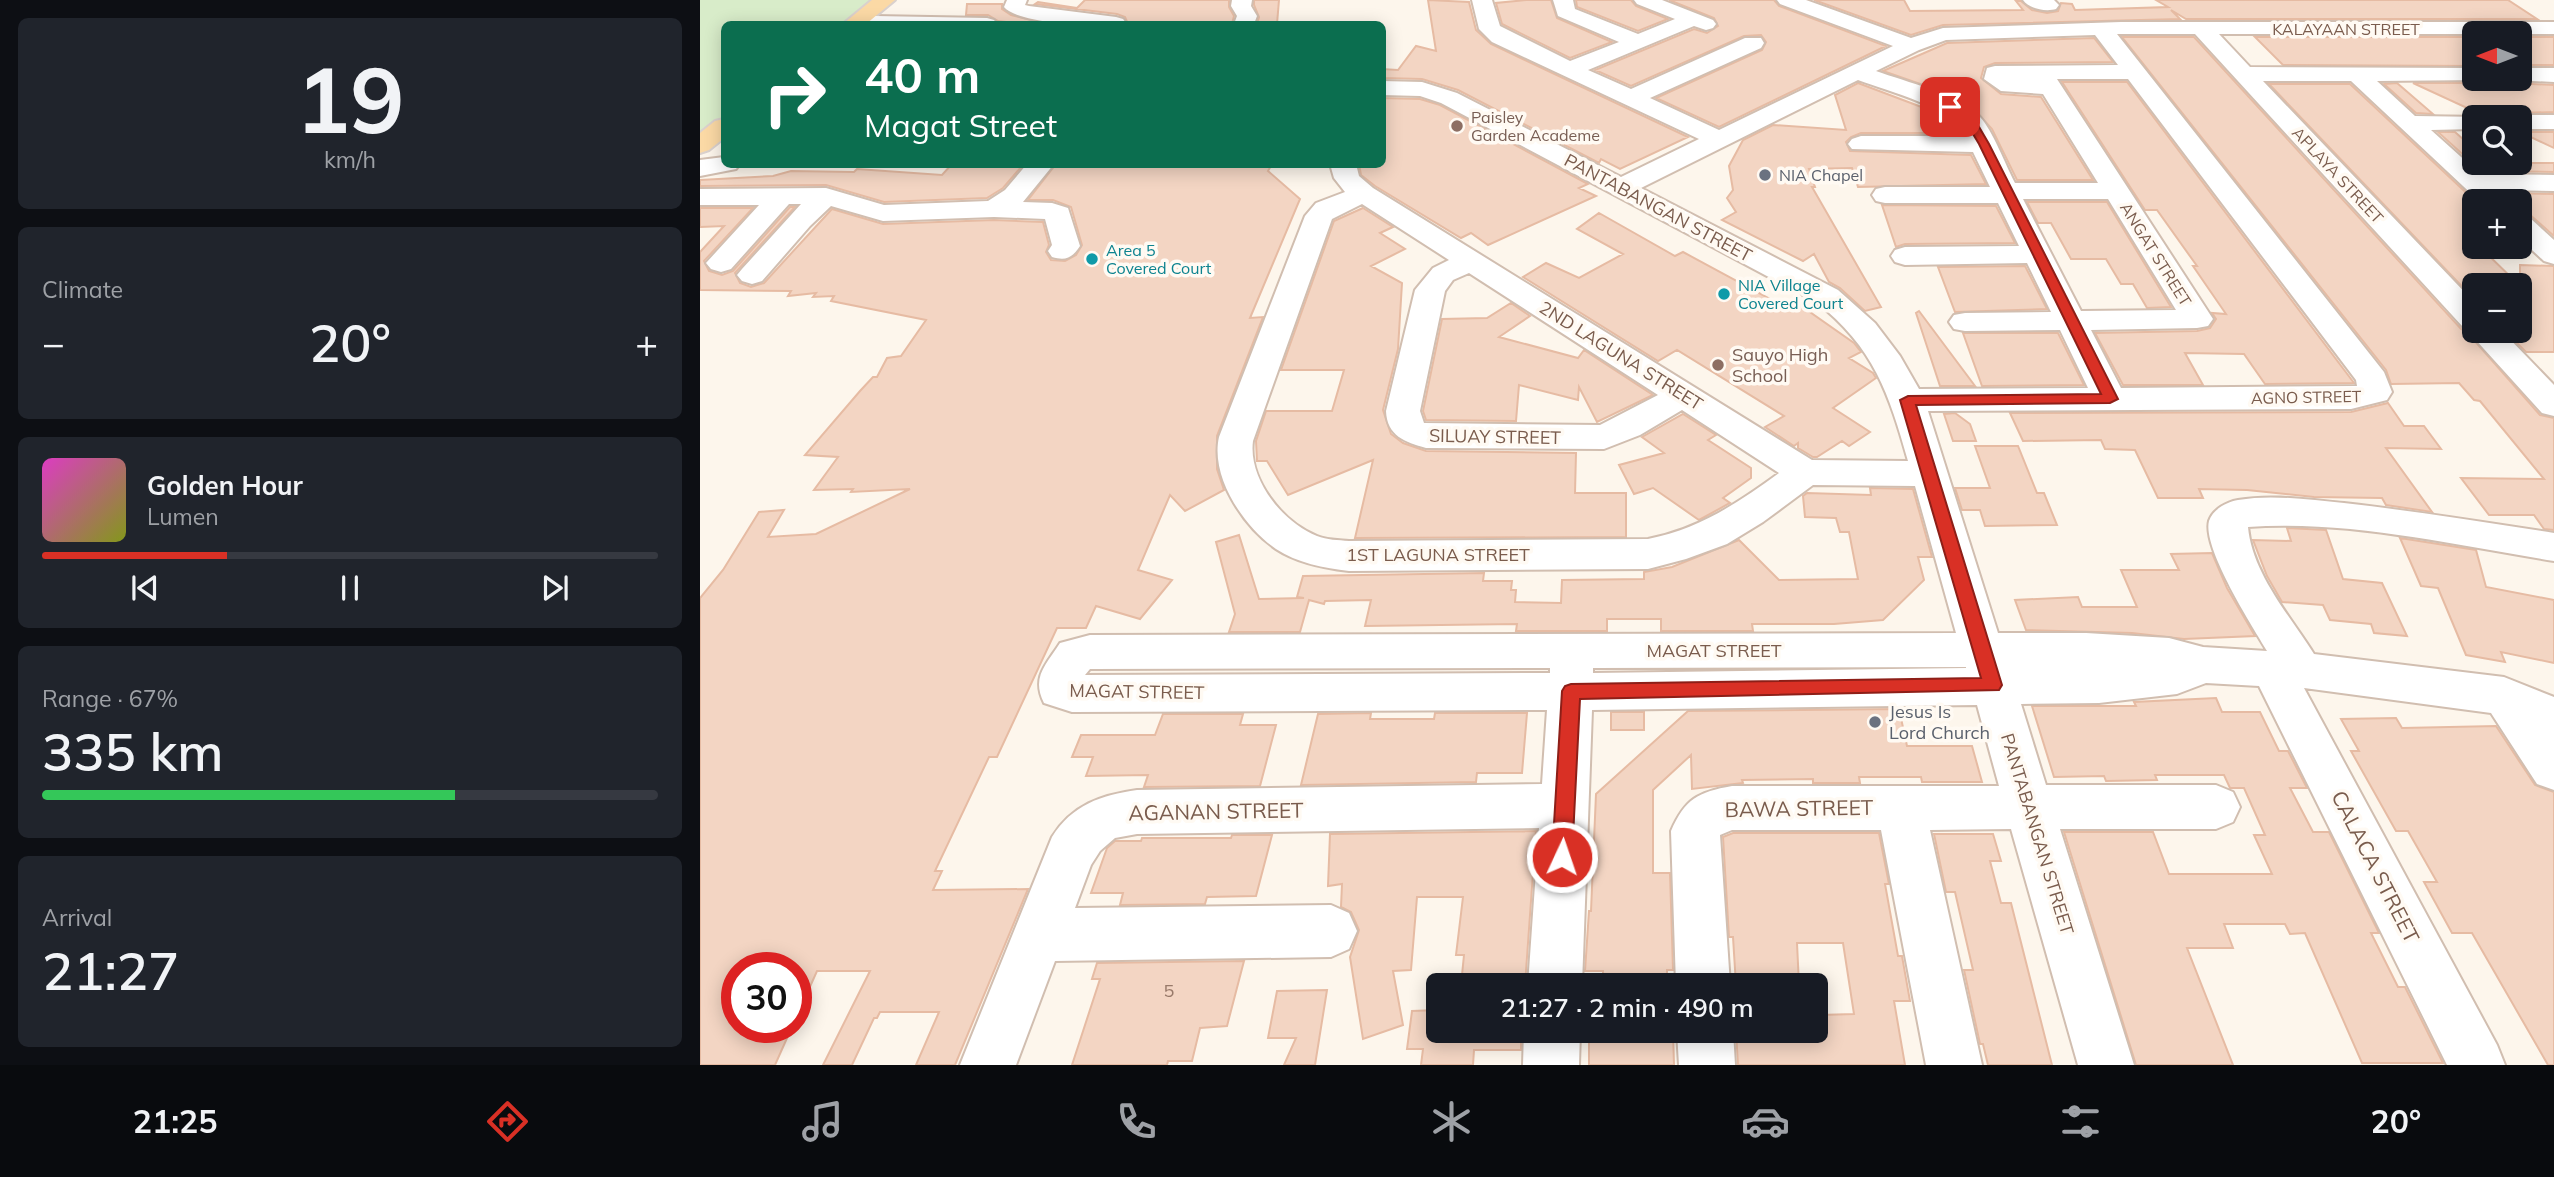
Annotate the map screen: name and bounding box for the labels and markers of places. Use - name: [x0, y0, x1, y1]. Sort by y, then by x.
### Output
- pin: [1920, 77, 1980, 137]
- place label: Paisley Garden Academe: [1471, 107, 1600, 145]
- marker: Paisley Garden Academe: [1449, 118, 1465, 134]
- place label: NIA Chapel: [1779, 165, 1863, 185]
- marker: NIA Chapel: [1757, 167, 1773, 183]
- place label: Area 5 Covered Court: [1106, 240, 1212, 278]
- marker: Area 5 Covered Court: [1084, 251, 1100, 267]
- place label: NIA Village Covered Court: [1738, 275, 1844, 313]
- marker: NIA Village Covered Court: [1716, 286, 1732, 302]
- place label: Sauyo High School: [1732, 343, 1828, 387]
- marker: Sauyo High School: [1710, 357, 1726, 373]
- place label: Jesus Is Lord Church: [1889, 700, 1990, 744]
- marker: Jesus Is Lord Church: [1867, 714, 1883, 730]

